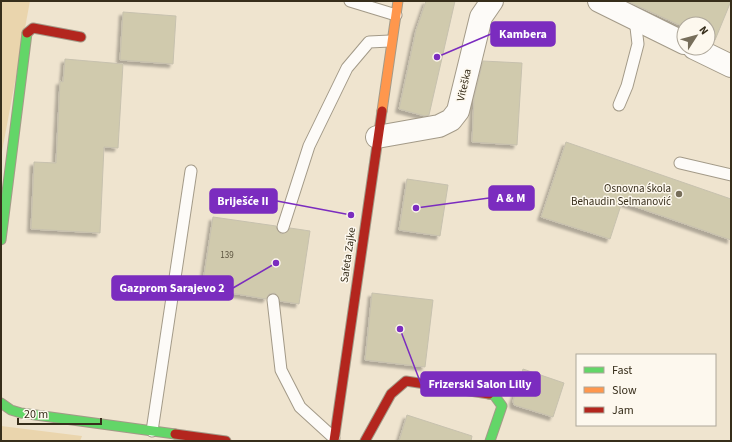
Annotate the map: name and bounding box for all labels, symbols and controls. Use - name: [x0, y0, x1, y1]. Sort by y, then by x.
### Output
- north arrow: [676, 16, 716, 56]
- callout: Kambera: [491, 22, 555, 46]
- text: N: [695, 23, 712, 38]
- text: Kambera: [499, 26, 547, 43]
- street label: Viteška: [453, 67, 475, 103]
- place label: Osnovna śkola Behaudin Selmanović: [571, 181, 671, 209]
- callout: A & M: [489, 186, 534, 210]
- callout: Briješće II: [210, 189, 277, 213]
- marker: Osnovna śkola Behaudin Selmanović: [674, 189, 684, 199]
- text: A & M: [496, 190, 525, 207]
- text: Briješće II: [217, 193, 269, 210]
- street label: Safeta Zajke: [337, 226, 359, 284]
- house number: 139: [220, 249, 234, 262]
- callout: Gazprom Sarajevo 2: [112, 276, 233, 300]
- text: Gazprom Sarajevo 2: [119, 280, 225, 297]
- legend: [576, 354, 716, 426]
- text: Fast: [612, 362, 632, 379]
- callout: Frizerski Salon Lilly: [421, 372, 540, 396]
- text: Frizerski Salon Lilly: [428, 376, 532, 393]
- text: Slow: [612, 382, 637, 399]
- scale bar: [18, 400, 101, 426]
- text: Jam: [612, 402, 634, 419]
- text: 20 m: [24, 406, 48, 423]

